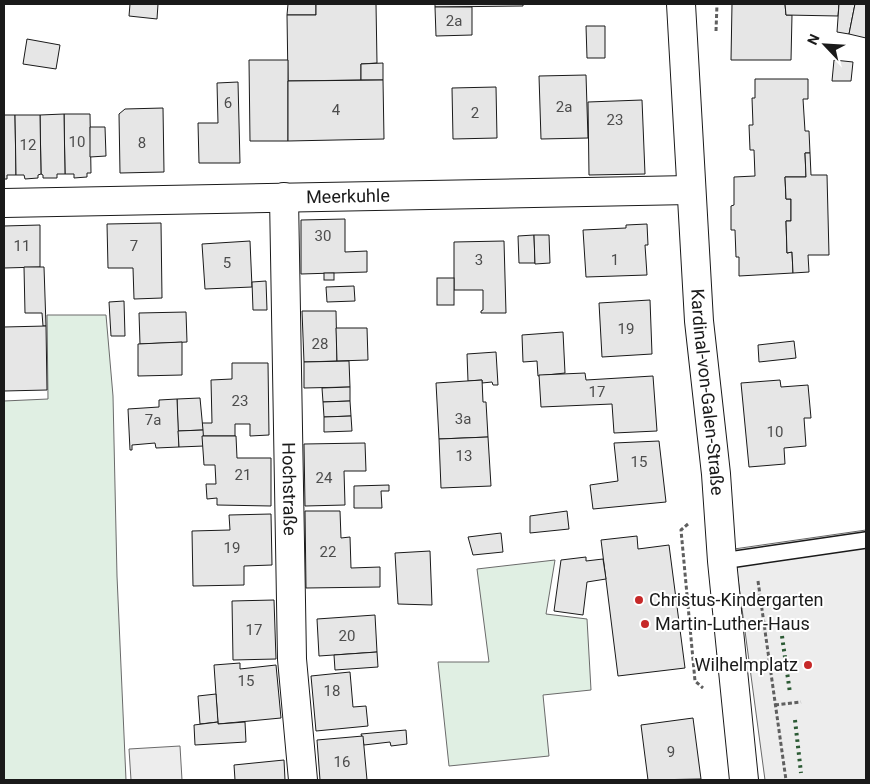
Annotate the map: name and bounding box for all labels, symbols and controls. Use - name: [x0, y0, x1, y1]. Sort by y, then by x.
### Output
- house number: 2a: [446, 12, 462, 30]
- north arrow: [800, 20, 850, 70]
- text: N: [804, 32, 823, 47]
- house number: 6: [224, 94, 232, 112]
- house number: 2a: [556, 98, 572, 116]
- house number: 4: [332, 101, 341, 119]
- house number: 2: [471, 104, 479, 122]
- house number: 23: [607, 111, 623, 129]
- house number: 10: [69, 133, 85, 151]
- house number: 8: [138, 134, 146, 152]
- house number: 12: [20, 136, 36, 154]
- street label: Meerkuhle: [306, 185, 390, 207]
- house number: 30: [315, 227, 331, 245]
- house number: 11: [14, 237, 30, 255]
- house number: 7: [130, 237, 138, 255]
- house number: 3: [475, 251, 483, 269]
- house number: 1: [611, 251, 619, 269]
- house number: 5: [223, 254, 231, 272]
- street label: Kardinal-von-Galen-Straße: [687, 288, 728, 496]
- house number: 19: [618, 320, 634, 338]
- house number: 28: [312, 335, 328, 353]
- house number: 17: [589, 383, 605, 401]
- house number: 23: [232, 392, 248, 410]
- house number: 3a: [455, 410, 471, 428]
- house number: 7a: [145, 411, 161, 429]
- house number: 10: [767, 423, 783, 441]
- street label: Hochstraße: [278, 442, 301, 536]
- house number: 13: [456, 447, 472, 465]
- house number: 15: [631, 453, 647, 471]
- house number: 21: [235, 466, 251, 484]
- house number: 24: [316, 469, 333, 487]
- house number: 19: [224, 539, 240, 557]
- house number: 22: [320, 543, 336, 561]
- place label: Christus-Kindergarten: [649, 589, 824, 610]
- marker: Christus-Kindergarten: [633, 594, 645, 606]
- place label: Martin-Luther-Haus: [655, 613, 810, 634]
- marker: Martin-Luther-Haus: [639, 618, 651, 630]
- house number: 17: [246, 621, 262, 639]
- house number: 20: [339, 627, 355, 645]
- place label: Wilhelmplatz: [695, 654, 798, 675]
- marker: Wilhelmplatz: [802, 659, 814, 671]
- house number: 15: [238, 672, 254, 690]
- house number: 18: [324, 682, 340, 700]
- house number: 9: [667, 743, 675, 761]
- house number: 16: [334, 753, 350, 771]

